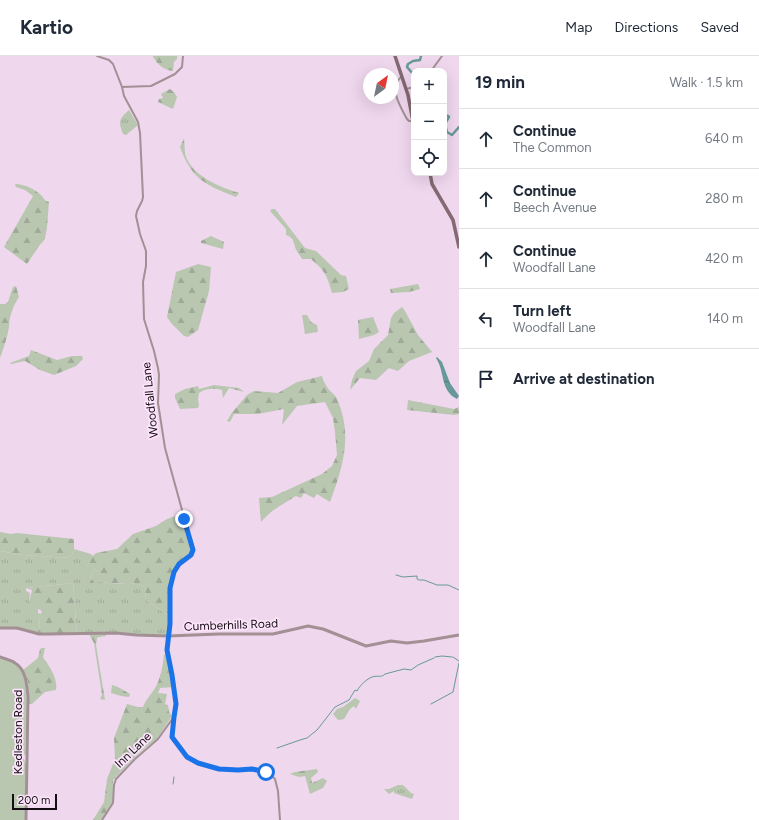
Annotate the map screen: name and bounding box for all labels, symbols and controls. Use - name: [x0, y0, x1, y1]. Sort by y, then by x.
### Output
- text: Kartio: [20, 16, 73, 39]
- text: Map: [565, 19, 593, 36]
- text: Directions: [615, 19, 678, 36]
- text: Saved: [700, 19, 739, 36]
- north arrow: [363, 68, 399, 104]
- map controls: [411, 68, 447, 176]
- button: +: [411, 68, 447, 104]
- text: 19 min: [475, 72, 525, 92]
- text: Walk · 1.5 km: [669, 75, 743, 90]
- button: −: [411, 104, 447, 140]
- text: Continue: [513, 122, 576, 140]
- icon: ahead: [475, 128, 497, 150]
- text: 640 m: [705, 131, 743, 146]
- button: locate: [411, 140, 447, 176]
- text: The Common: [513, 140, 592, 155]
- text: Continue: [513, 182, 576, 200]
- icon: ahead: [475, 188, 497, 210]
- text: 280 m: [705, 191, 743, 206]
- text: Beech Avenue: [513, 200, 597, 215]
- text: Continue: [513, 242, 576, 260]
- icon: ahead: [475, 248, 497, 270]
- text: 420 m: [705, 251, 743, 266]
- text: Woodfall Lane: [513, 260, 596, 275]
- text: Turn left: [513, 302, 571, 320]
- icon: left: [475, 308, 497, 330]
- text: 140 m: [707, 311, 743, 326]
- text: Woodfall Lane: [513, 320, 596, 335]
- street label: Woodfall Lane: [139, 361, 161, 439]
- icon: arrive: [475, 368, 497, 390]
- text: Arrive at destination: [513, 370, 654, 388]
- route end: [175, 510, 193, 528]
- street label: Cumberhills Road: [184, 616, 278, 634]
- street label: Kedleston Road: [11, 690, 25, 774]
- street label: Inn Lane: [112, 729, 154, 771]
- route start: [257, 763, 275, 781]
- scale bar: [12, 792, 57, 811]
- text: 200 m: [18, 794, 50, 807]

